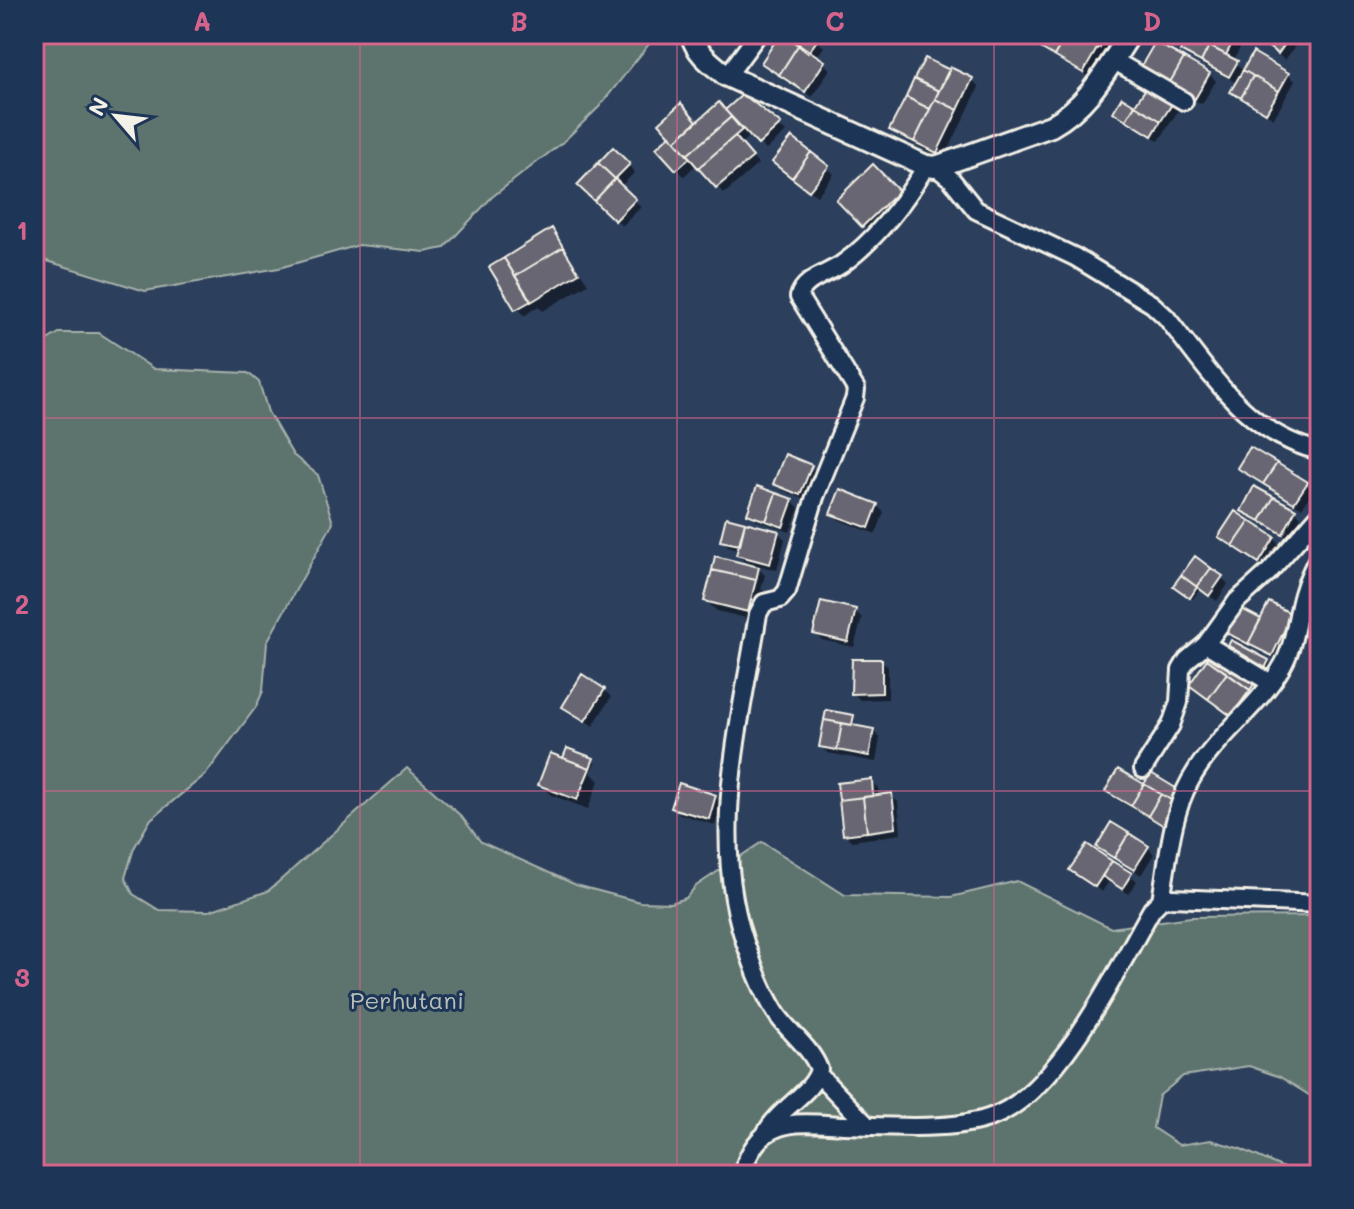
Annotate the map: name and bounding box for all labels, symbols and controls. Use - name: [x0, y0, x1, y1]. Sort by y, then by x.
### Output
- text: A: [193, 4, 211, 38]
- text: B: [510, 4, 528, 38]
- text: C: [825, 4, 845, 38]
- text: D: [1143, 4, 1161, 38]
- north arrow: [76, 76, 156, 156]
- text: N: [81, 92, 115, 121]
- text: 1: [16, 213, 28, 247]
- text: 2: [15, 587, 29, 621]
- text: 3: [14, 960, 30, 994]
- park label: Perhutani: [350, 984, 464, 1015]

